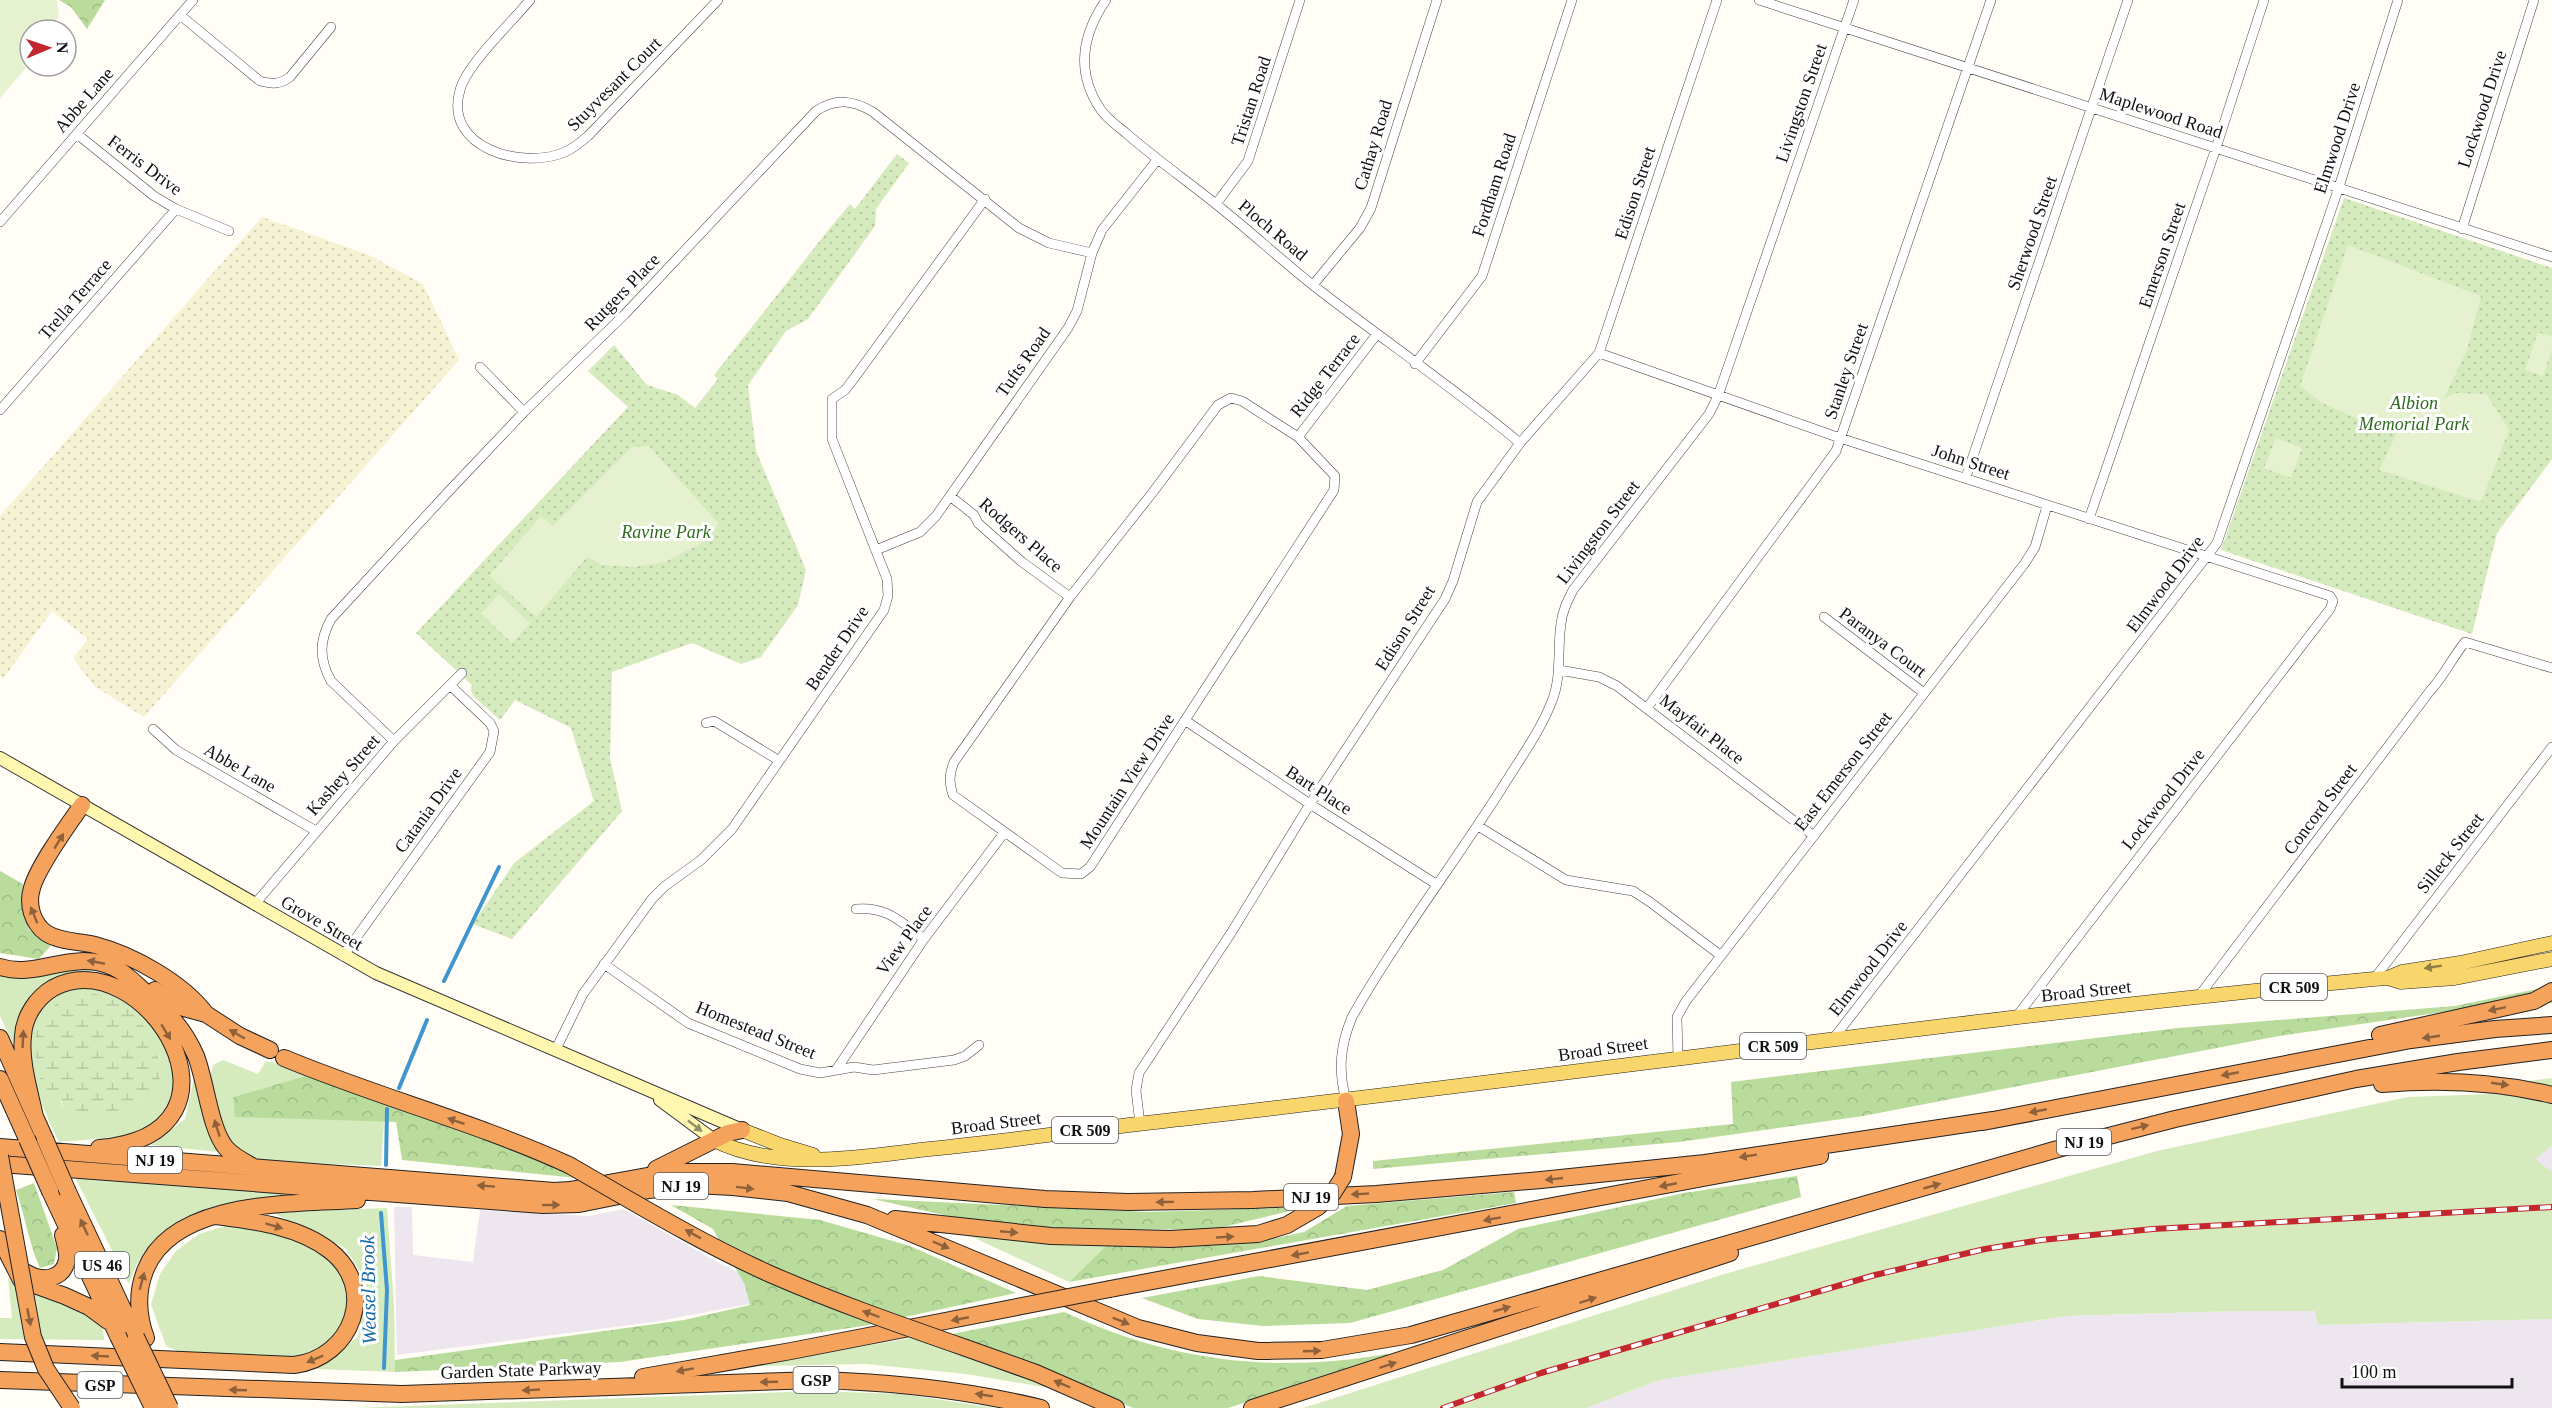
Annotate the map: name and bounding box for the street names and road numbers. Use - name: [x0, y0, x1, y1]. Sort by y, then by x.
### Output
- street label: Stuyvesant Court: [563, 33, 665, 135]
- street label: Livingston Street: [1771, 41, 1831, 165]
- street label: Lockwood Drive: [2454, 48, 2510, 170]
- street label: Tristan Road: [1227, 54, 1275, 148]
- street label: Abbe Lane: [50, 63, 118, 137]
- street label: Elmwood Drive: [2310, 80, 2364, 196]
- street label: Maplewood Road: [2097, 84, 2225, 142]
- street label: Cathay Road: [1350, 97, 1396, 193]
- street label: Ferris Drive: [104, 131, 186, 199]
- street label: Fordham Road: [1468, 131, 1520, 239]
- street label: Edison Street: [1611, 144, 1659, 242]
- street label: Sherwood Street: [2003, 173, 2061, 293]
- street label: Ploch Road: [1235, 196, 1311, 264]
- street label: Emerson Street: [2135, 200, 2189, 310]
- street label: Rutgers Place: [580, 249, 664, 335]
- street label: Trella Terrace: [35, 255, 115, 343]
- street label: Stanley Street: [1820, 320, 1872, 422]
- street label: Tufts Road: [992, 324, 1054, 400]
- street label: Ridge Terrace: [1286, 329, 1364, 421]
- street label: John Street: [1930, 440, 2012, 484]
- street label: Livingston Street: [1553, 476, 1643, 588]
- street label: Rodgers Place: [975, 494, 1067, 576]
- street label: Elmwood Drive: [2122, 532, 2208, 636]
- street label: Edison Street: [1371, 582, 1439, 674]
- street label: Bender Drive: [801, 602, 873, 694]
- street label: Paranya Court: [1836, 603, 1930, 681]
- street label: Mayfair Place: [1656, 690, 1748, 768]
- street label: East Emerson Street: [1790, 707, 1896, 835]
- street label: Mountain View Drive: [1076, 709, 1178, 853]
- street label: Kashey Street: [302, 731, 384, 819]
- street label: Abbe Lane: [201, 739, 279, 797]
- street label: Lockwood Drive: [2117, 745, 2209, 853]
- street label: Concord Street: [2279, 760, 2361, 858]
- street label: Bart Place: [1282, 761, 1356, 819]
- street label: Catania Drive: [390, 763, 466, 857]
- street label: Silleck Street: [2412, 809, 2488, 897]
- street label: Grove Street: [277, 891, 367, 955]
- street label: View Place: [872, 901, 936, 979]
- street label: Elmwood Drive: [1825, 916, 1911, 1020]
- road number: CR 509: [2261, 974, 2327, 1000]
- street label: Broad Street: [2040, 976, 2132, 1006]
- street label: Homestead Street: [693, 997, 819, 1063]
- street label: Broad Street: [1557, 1033, 1649, 1065]
- road number: CR 509: [1740, 1033, 1806, 1059]
- street label: Broad Street: [950, 1108, 1042, 1138]
- road number: CR 509: [1052, 1117, 1118, 1143]
- road number: NJ 19: [2057, 1129, 2111, 1155]
- road number: NJ 19: [128, 1147, 182, 1173]
- road number: NJ 19: [654, 1173, 708, 1199]
- road number: NJ 19: [1284, 1184, 1338, 1210]
- road number: US 46: [75, 1252, 129, 1278]
- street label: Garden State Parkway: [440, 1357, 602, 1383]
- road number: GSP: [794, 1367, 838, 1393]
- road number: GSP: [78, 1372, 122, 1398]

